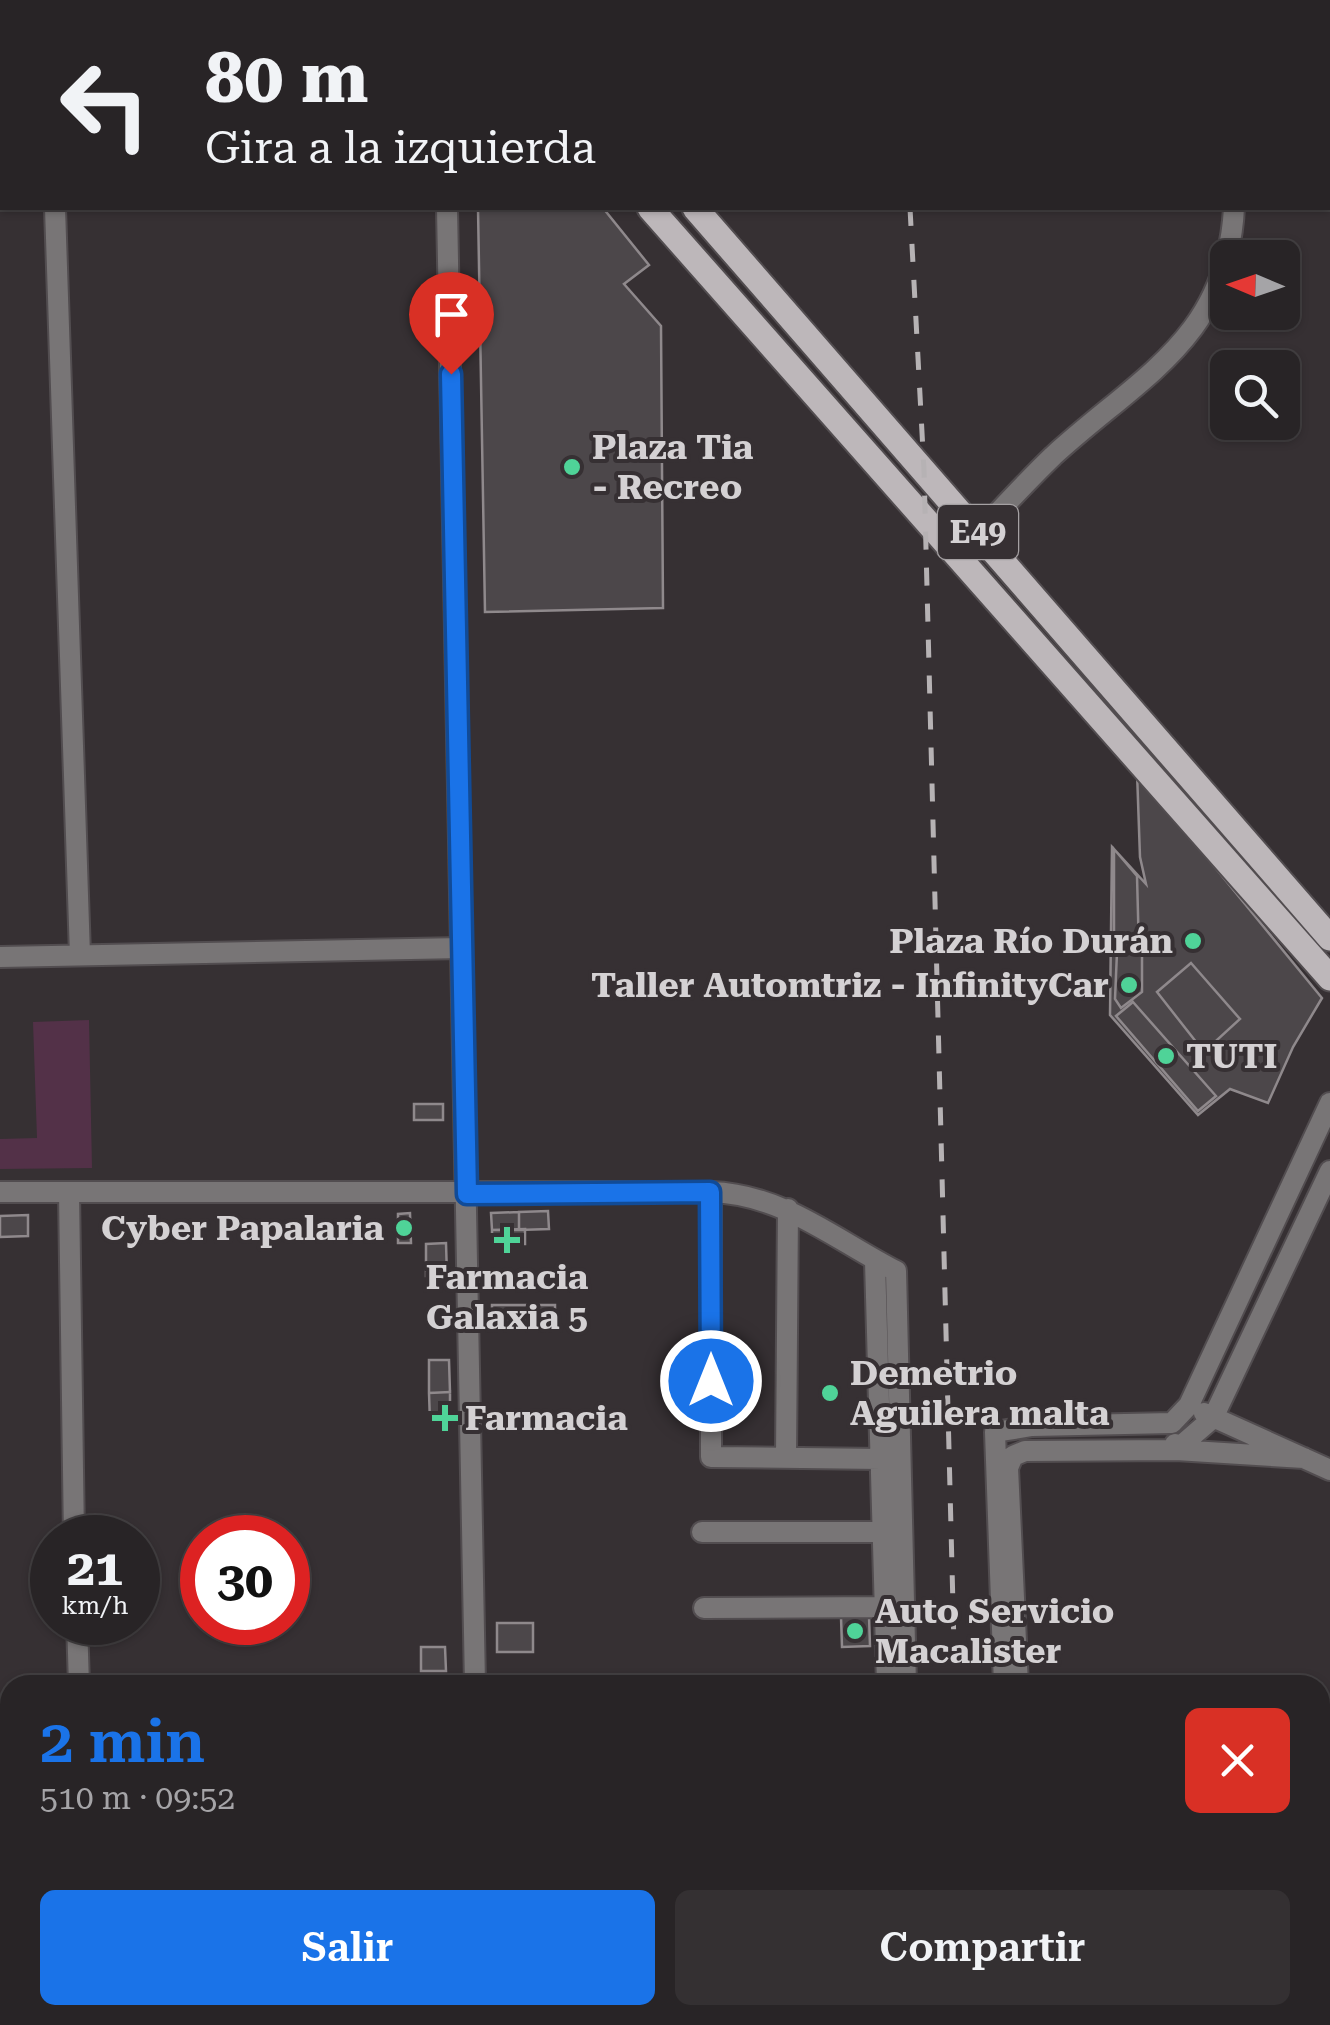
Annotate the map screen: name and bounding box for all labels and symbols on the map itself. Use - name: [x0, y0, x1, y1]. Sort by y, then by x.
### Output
- north arrow: [1210, 240, 1300, 330]
- pin: [409, 272, 494, 375]
- place label: Plaza Tia - Recreo: [592, 427, 754, 508]
- marker: Plaza Tia - Recreo: [561, 456, 583, 478]
- road number: E49: [938, 505, 1018, 559]
- place label: Plaza Río Durán: [889, 921, 1173, 962]
- marker: Plaza Río Durán: [1182, 930, 1204, 952]
- place label: Taller Automtriz - InfinityCar: [591, 965, 1109, 1006]
- marker: Taller Automtriz - InfinityCar: [1118, 974, 1140, 996]
- place label: TUTI: [1186, 1036, 1277, 1077]
- marker: TUTI: [1155, 1045, 1177, 1067]
- place label: Cyber Papalaria: [101, 1208, 384, 1249]
- marker: Cyber Papalaria: [393, 1217, 415, 1239]
- marker: Farmacia Galaxia 5: [496, 1229, 518, 1251]
- place label: Farmacia Galaxia 5: [426, 1257, 589, 1338]
- position arrow: [659, 1329, 763, 1433]
- place label: Demetrio Aguilera malta: [850, 1353, 1110, 1434]
- marker: Demetrio Aguilera malta: [819, 1382, 841, 1404]
- place label: Farmacia: [465, 1398, 628, 1439]
- marker: Farmacia: [434, 1407, 456, 1429]
- speed limit sign: 30: [180, 1515, 310, 1645]
- place label: Auto Servicio Macalister: [875, 1591, 1114, 1672]
- marker: Auto Servicio Macalister: [844, 1620, 866, 1642]

